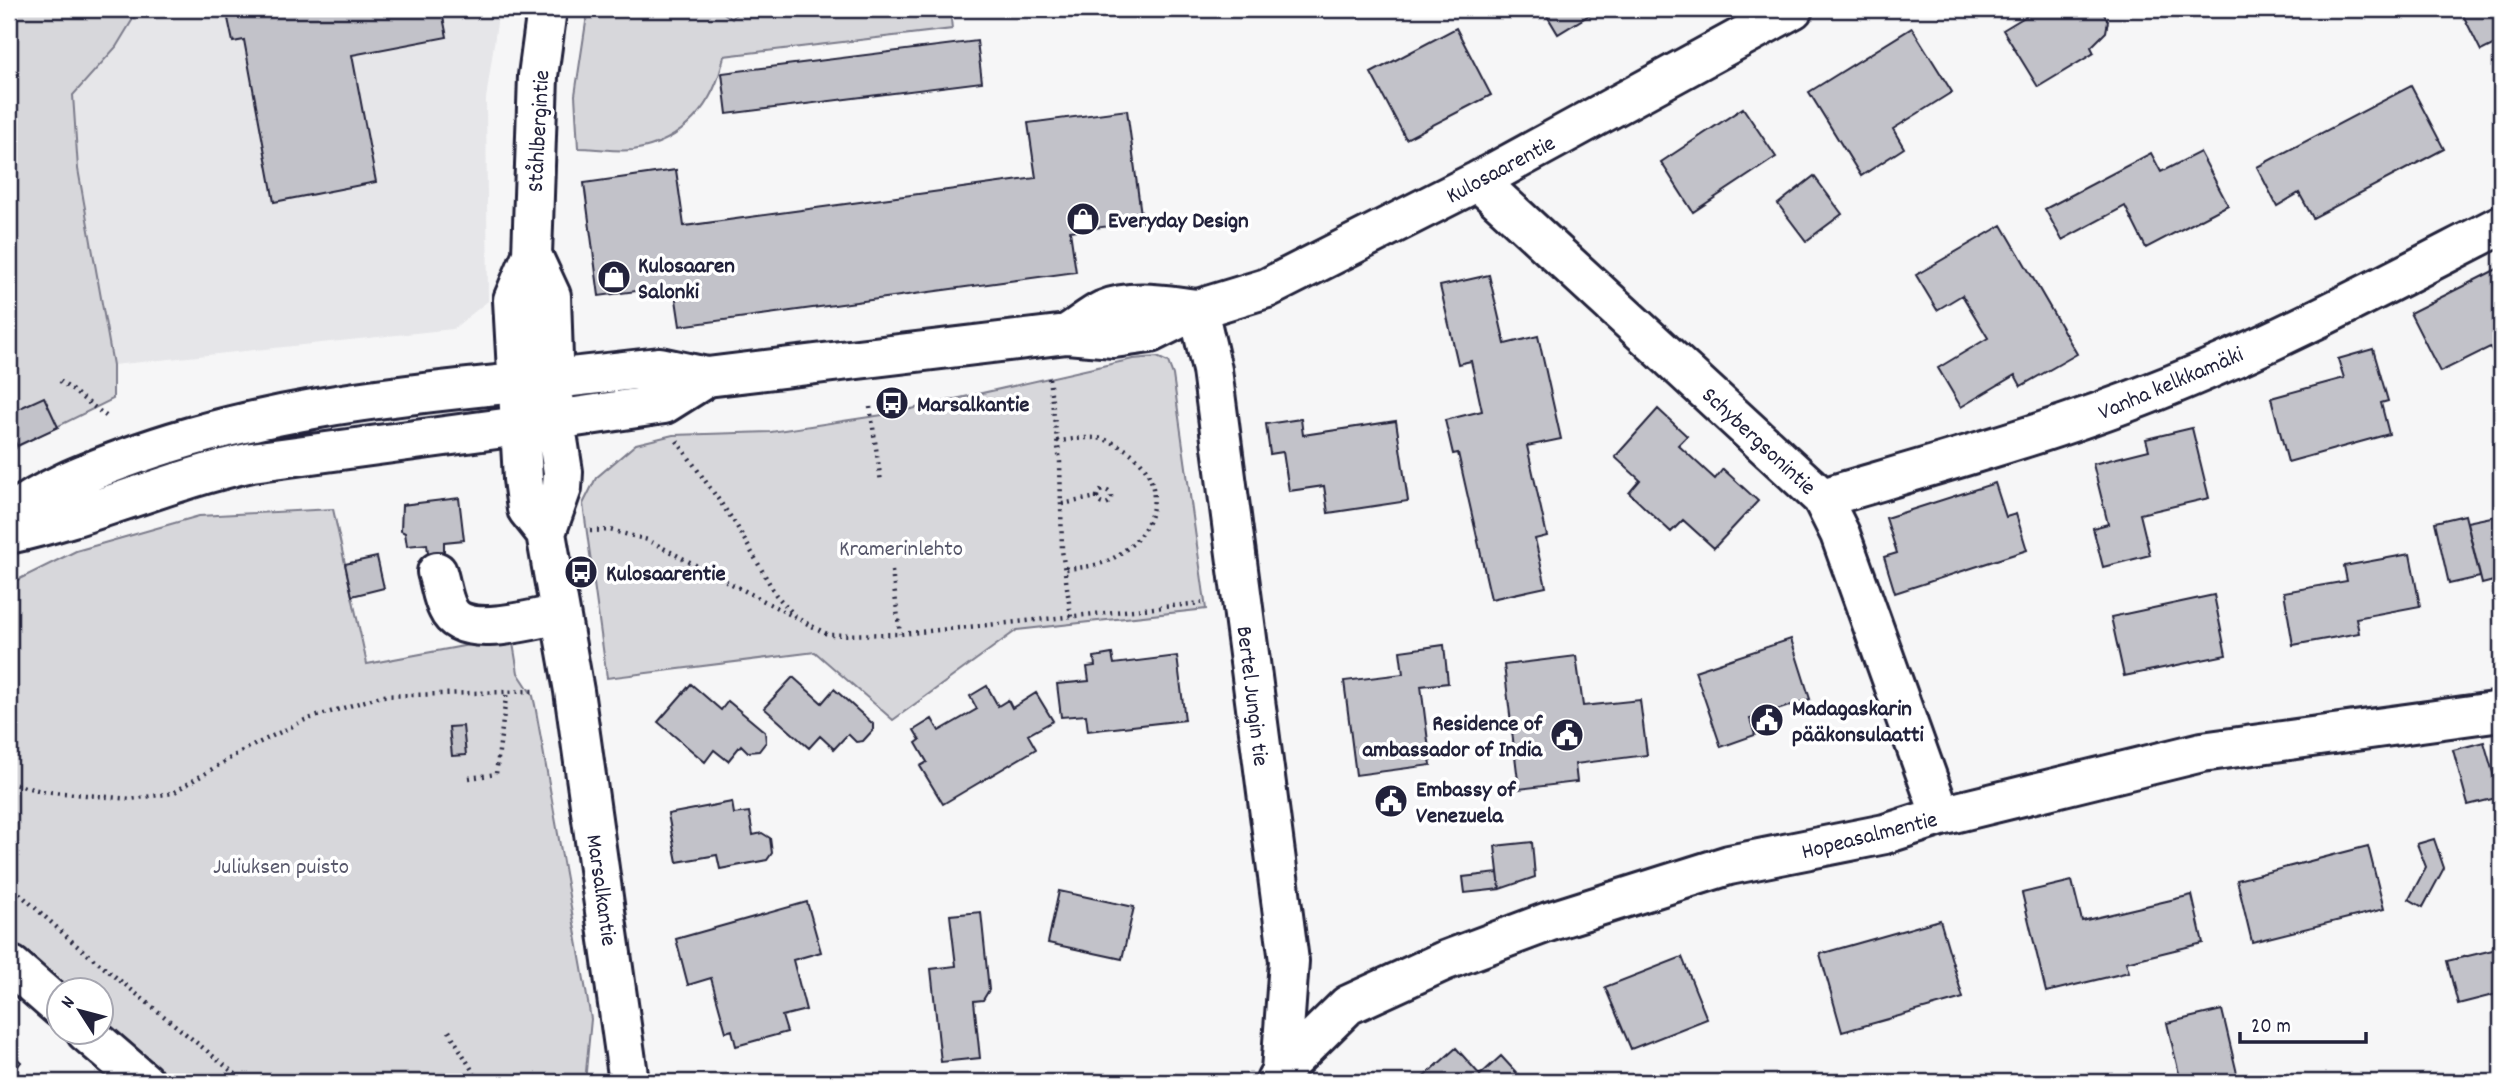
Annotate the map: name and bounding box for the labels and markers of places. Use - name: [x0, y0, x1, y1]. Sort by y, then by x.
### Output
- shop icon: Everyday Design: [1064, 200, 1102, 238]
- place label: Everyday Design: [1108, 206, 1249, 239]
- place label: Kulosaaren Salonki: [638, 251, 735, 310]
- shop icon: Kulosaaren Salonki: [595, 258, 633, 296]
- bus stop icon: Marsalkantie: [873, 384, 911, 422]
- place label: Marsalkantie: [917, 390, 1029, 423]
- bus stop icon: Kulosaarentie: [562, 553, 600, 591]
- place label: Kulosaarentie: [606, 559, 726, 592]
- place label: Madagaskarin pääkonsulaatti: [1792, 694, 1924, 753]
- public building icon: Madagaskarin pääkonsulaatti: [1748, 701, 1786, 739]
- place label: Residence of ambassador of India: [1363, 709, 1543, 768]
- public building icon: Residence of ambassador of India: [1548, 716, 1586, 754]
- place label: Embassy of Venezuela: [1416, 775, 1516, 834]
- public building icon: Embassy of Venezuela: [1372, 782, 1410, 820]

